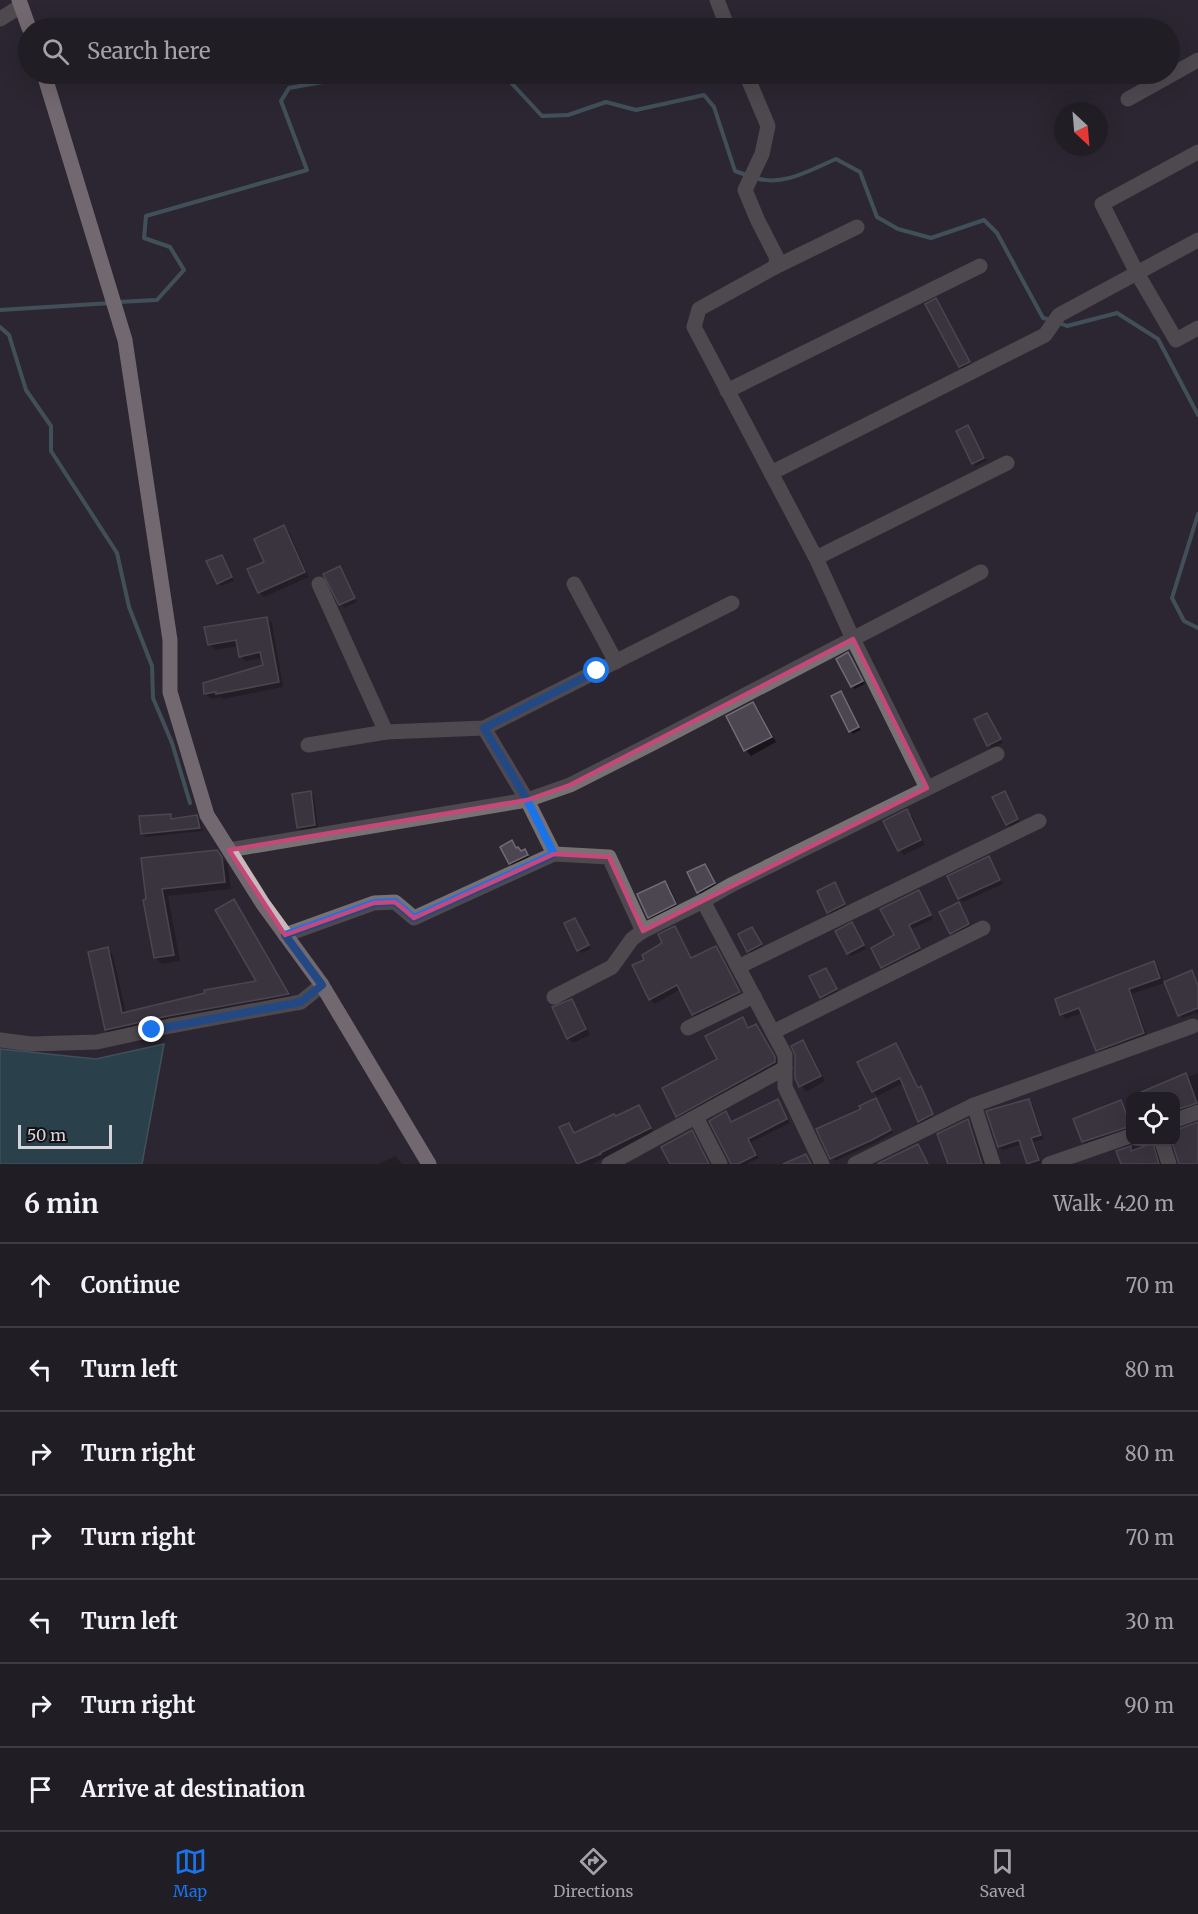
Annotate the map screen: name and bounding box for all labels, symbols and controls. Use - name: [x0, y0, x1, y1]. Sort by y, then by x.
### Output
- search box: [18, 18, 1180, 84]
- icon: search: [39, 35, 72, 68]
- text: Search here: [87, 37, 210, 65]
- north arrow: [1054, 102, 1108, 156]
- route start: [583, 657, 609, 683]
- route end: [138, 1016, 164, 1042]
- map controls: [1126, 1092, 1180, 1146]
- button: locate: [1126, 1092, 1180, 1146]
- scale bar: [18, 1122, 112, 1150]
- text: 50 m: [27, 1125, 66, 1145]
- text: 6 min: [24, 1187, 99, 1220]
- text: Walk · 420 m: [1053, 1191, 1174, 1216]
- icon: ahead: [24, 1269, 57, 1302]
- text: Continue: [81, 1271, 180, 1299]
- text: 70 m: [1126, 1273, 1174, 1298]
- icon: left: [24, 1353, 57, 1386]
- text: Turn left: [81, 1355, 178, 1383]
- text: 80 m: [1125, 1357, 1174, 1382]
- icon: right: [24, 1437, 57, 1470]
- text: Turn right: [81, 1439, 195, 1467]
- text: 80 m: [1125, 1441, 1174, 1466]
- icon: right: [24, 1521, 57, 1554]
- text: Turn right: [81, 1523, 195, 1551]
- text: 70 m: [1126, 1525, 1174, 1550]
- icon: left: [24, 1605, 57, 1638]
- text: Turn left: [81, 1607, 178, 1635]
- text: 30 m: [1125, 1609, 1174, 1634]
- icon: right: [24, 1689, 57, 1722]
- text: Turn right: [81, 1691, 195, 1719]
- text: 90 m: [1124, 1693, 1174, 1718]
- icon: arrive: [24, 1773, 57, 1806]
- text: Arrive at destination: [81, 1775, 305, 1803]
- tab: Map: [173, 1845, 207, 1901]
- tab: Directions: [553, 1845, 633, 1901]
- tab: Saved: [980, 1845, 1025, 1901]

